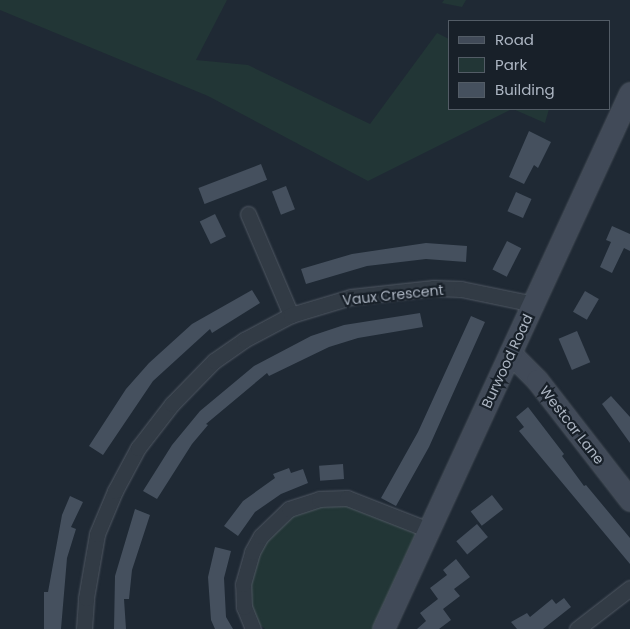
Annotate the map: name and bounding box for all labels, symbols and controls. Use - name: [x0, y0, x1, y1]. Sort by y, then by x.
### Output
- legend: [448, 20, 610, 110]
- text: Road: [495, 29, 534, 50]
- text: Park: [495, 54, 527, 75]
- text: Building: [495, 79, 555, 100]
- street label: Vaux Crescent: [342, 281, 444, 309]
- street label: Burwood Road: [478, 311, 536, 411]
- street label: Westcar Lane: [536, 382, 608, 468]

